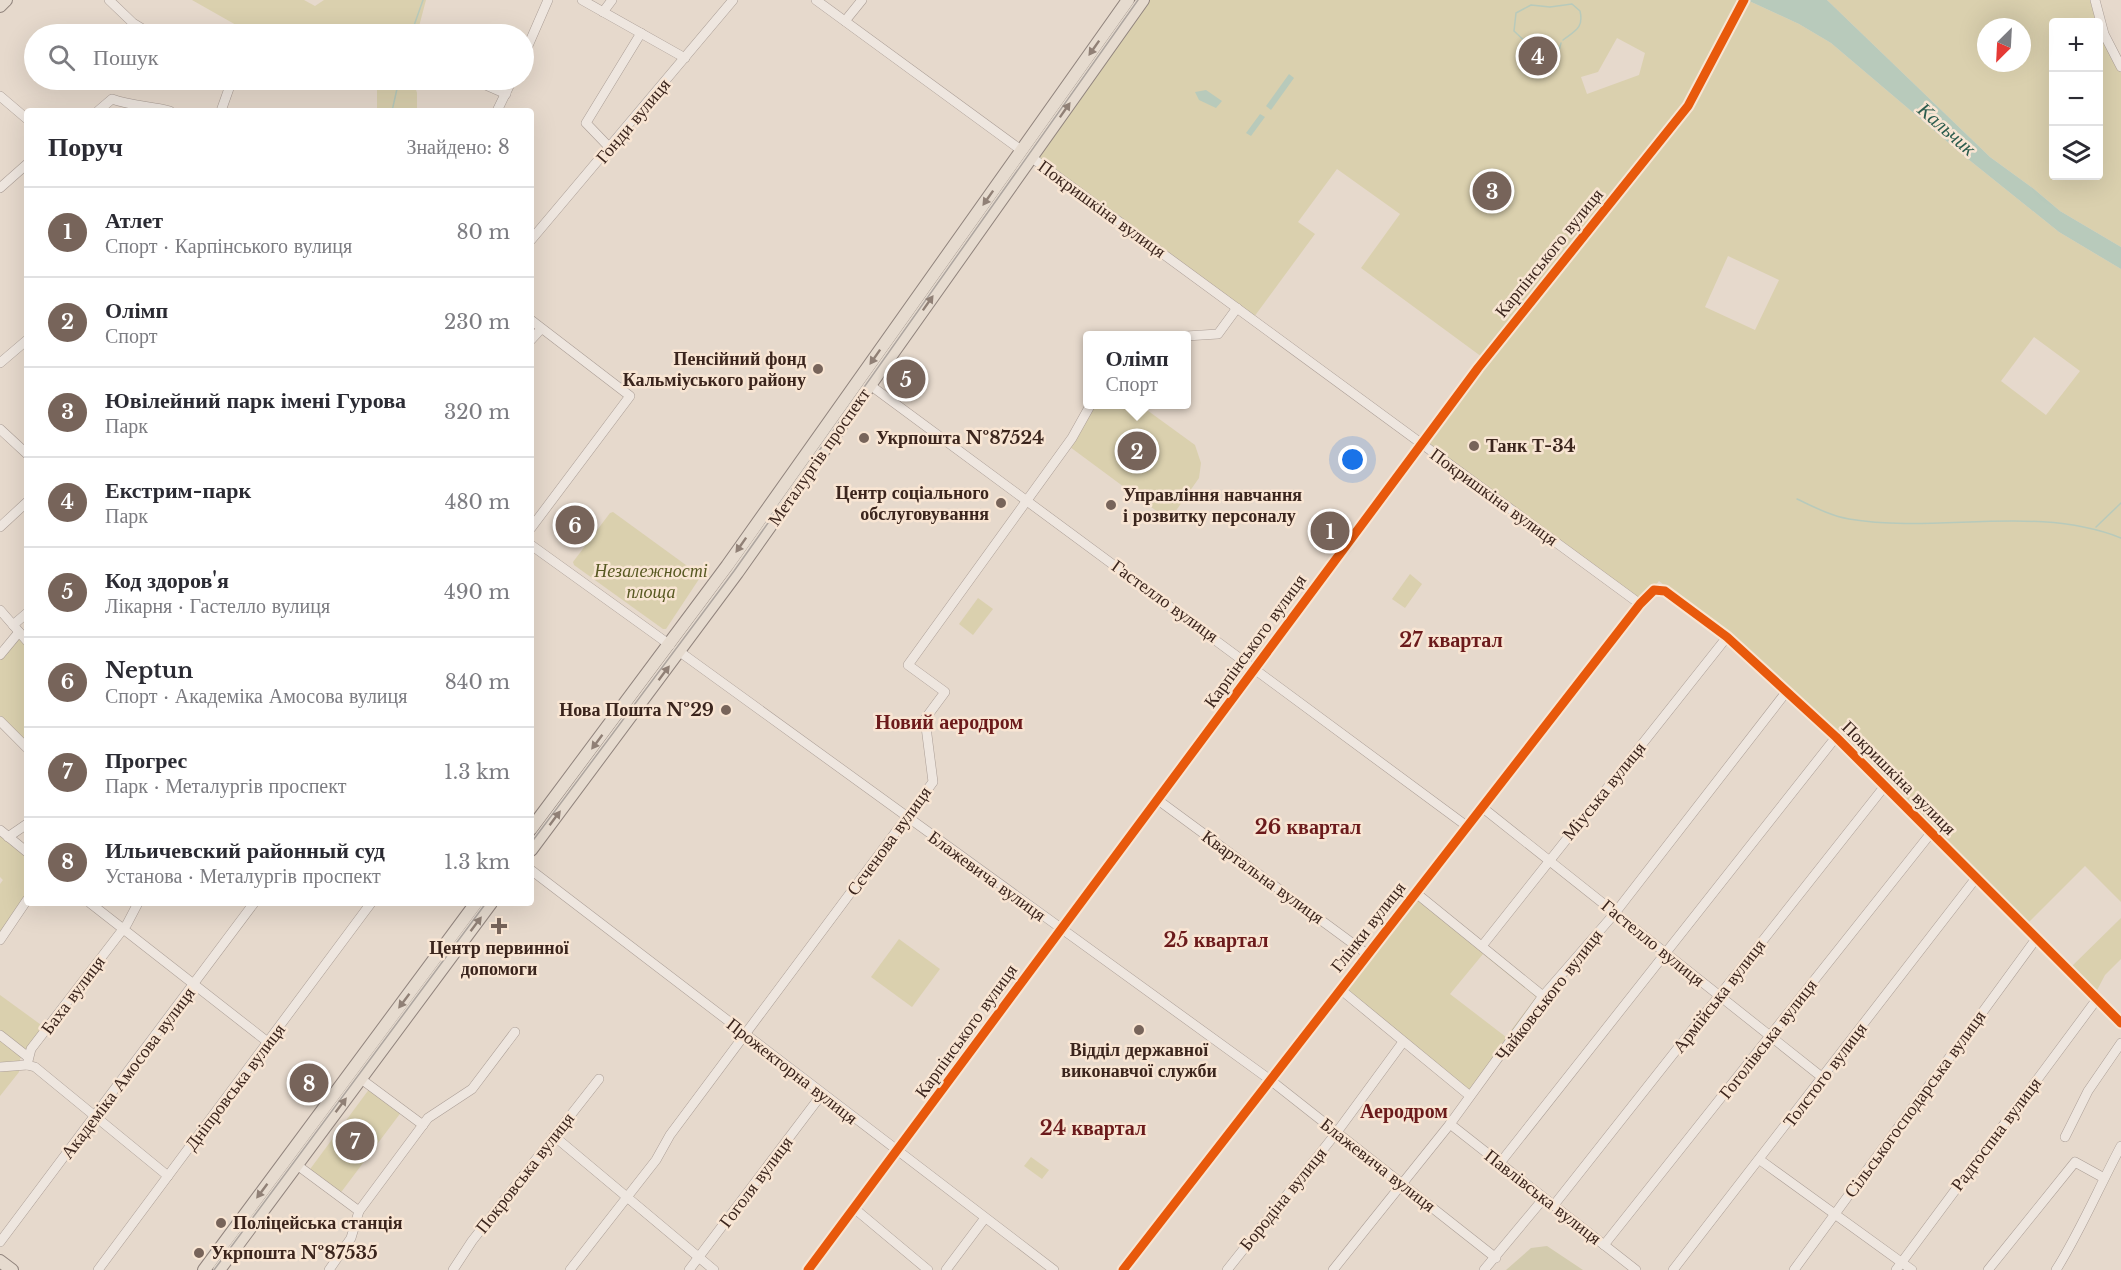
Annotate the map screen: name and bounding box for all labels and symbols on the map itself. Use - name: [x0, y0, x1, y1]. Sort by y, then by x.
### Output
- north arrow: [1977, 18, 2031, 72]
- pin: 4: [1518, 34, 1558, 78]
- one-way arrow: [1088, 39, 1100, 55]
- street label: Гонди вулиця: [591, 74, 675, 168]
- water label: Кальчик: [1912, 97, 1981, 161]
- one-way arrow: [1059, 102, 1071, 118]
- street label: Покришкіна вулиця: [1034, 155, 1170, 263]
- pin: 3: [1472, 168, 1512, 213]
- street label: Карпінського вулиця: [1490, 184, 1608, 322]
- one-way arrow: [982, 190, 994, 205]
- one-way arrow: [922, 295, 933, 311]
- place label: Пенсійний фонд Кальміуського району: [623, 348, 806, 391]
- one-way arrow: [869, 348, 881, 364]
- pin: 5: [886, 356, 926, 401]
- marker: Пенсійний фонд Кальміуського району: [811, 362, 825, 376]
- street label: Металургів проспект: [763, 384, 875, 530]
- place label: Укрпошта №87524: [876, 427, 1044, 449]
- pin: 2: [1118, 428, 1156, 474]
- marker: Укрпошта №87524: [857, 431, 871, 445]
- place label: Танк Т-34: [1486, 435, 1576, 457]
- marker: Танк Т-34: [1467, 439, 1481, 453]
- street label: Покришкіна вулиця: [1426, 443, 1562, 551]
- your location: [1338, 445, 1367, 474]
- place label: Центр соціального обслуговування: [836, 482, 989, 525]
- place label: Управління навчання і розвитку персоналу: [1123, 484, 1302, 527]
- marker: Центр соціального обслуговування: [994, 496, 1008, 510]
- marker: Управління навчання і розвитку персоналу: [1104, 498, 1118, 512]
- pin: 6: [556, 502, 594, 548]
- pin: 1: [1310, 508, 1350, 554]
- one-way arrow: [735, 537, 747, 553]
- street label: Гастелло вулиця: [1107, 555, 1223, 647]
- park label: Незалежності площа: [593, 560, 708, 603]
- street label: Карпінського вулиця: [1199, 570, 1311, 712]
- district label: 27 квартал: [1399, 628, 1503, 652]
- one-way arrow: [658, 665, 670, 680]
- place label: Нова Пошта №29: [559, 699, 714, 721]
- marker: Нова Пошта №29: [719, 703, 733, 717]
- district label: Новий аеродром: [875, 710, 1023, 734]
- street label: Покришкіна вулиця: [1837, 716, 1961, 840]
- one-way arrow: [591, 734, 603, 750]
- street label: Міуська вулиця: [1558, 737, 1650, 845]
- street label: Сєченова вулиця: [842, 782, 936, 900]
- one-way arrow: [549, 811, 561, 827]
- district label: 26 квартал: [1255, 815, 1361, 839]
- street label: Квартальна вулиця: [1198, 825, 1328, 929]
- street label: Блажевича вулиця: [924, 826, 1050, 926]
- street label: Глінки вулиця: [1326, 877, 1410, 977]
- street label: Гастелло вулиця: [1597, 895, 1709, 991]
- one-way arrow: [469, 917, 481, 932]
- marker: Центр первинної допомоги: [490, 917, 508, 935]
- street label: Чайковського вулиця: [1491, 925, 1607, 1065]
- district label: 25 квартал: [1164, 928, 1268, 952]
- street label: Армійська вулиця: [1668, 935, 1770, 1057]
- place label: Центр первинної допомоги: [429, 937, 570, 980]
- street label: Баха вулиця: [36, 951, 110, 1039]
- street label: Карпінського вулиця: [910, 960, 1022, 1102]
- street label: Гоголівська вулиця: [1714, 975, 1822, 1103]
- street label: Академіка Амосова вулиця: [56, 983, 200, 1163]
- one-way arrow: [398, 992, 410, 1008]
- street label: Сільськогосподарська вулиця: [1840, 1006, 1990, 1202]
- street label: Прожекторна вулиця: [722, 1013, 862, 1129]
- street label: Толстого вулиця: [1778, 1018, 1872, 1132]
- street label: Дніпровська вулиця: [180, 1019, 290, 1155]
- marker: Відділ державної виконавчої служби: [1132, 1023, 1146, 1037]
- place label: Відділ державної виконавчої служби: [1061, 1039, 1217, 1082]
- pin: 8: [290, 1060, 328, 1106]
- street label: Радгоспна вулиця: [1946, 1073, 2046, 1195]
- one-way arrow: [335, 1098, 347, 1113]
- district label: Аеродром: [1360, 1099, 1448, 1123]
- street label: Покровська вулиця: [471, 1108, 579, 1238]
- street label: Блажевича вулиця: [1316, 1113, 1440, 1217]
- district label: 24 квартал: [1040, 1116, 1146, 1140]
- pin: 7: [336, 1118, 374, 1164]
- street label: Гоголя вулиця: [715, 1132, 797, 1232]
- street label: Бородіна вулиця: [1235, 1143, 1331, 1255]
- street label: Павлівська вулиця: [1480, 1145, 1606, 1249]
- one-way arrow: [257, 1183, 269, 1198]
- place label: Поліцейська станція: [233, 1212, 403, 1234]
- marker: Поліцейська станція: [214, 1216, 228, 1230]
- place label: Укрпошта №87535: [211, 1242, 378, 1264]
- marker: Укрпошта №87535: [192, 1246, 206, 1260]

